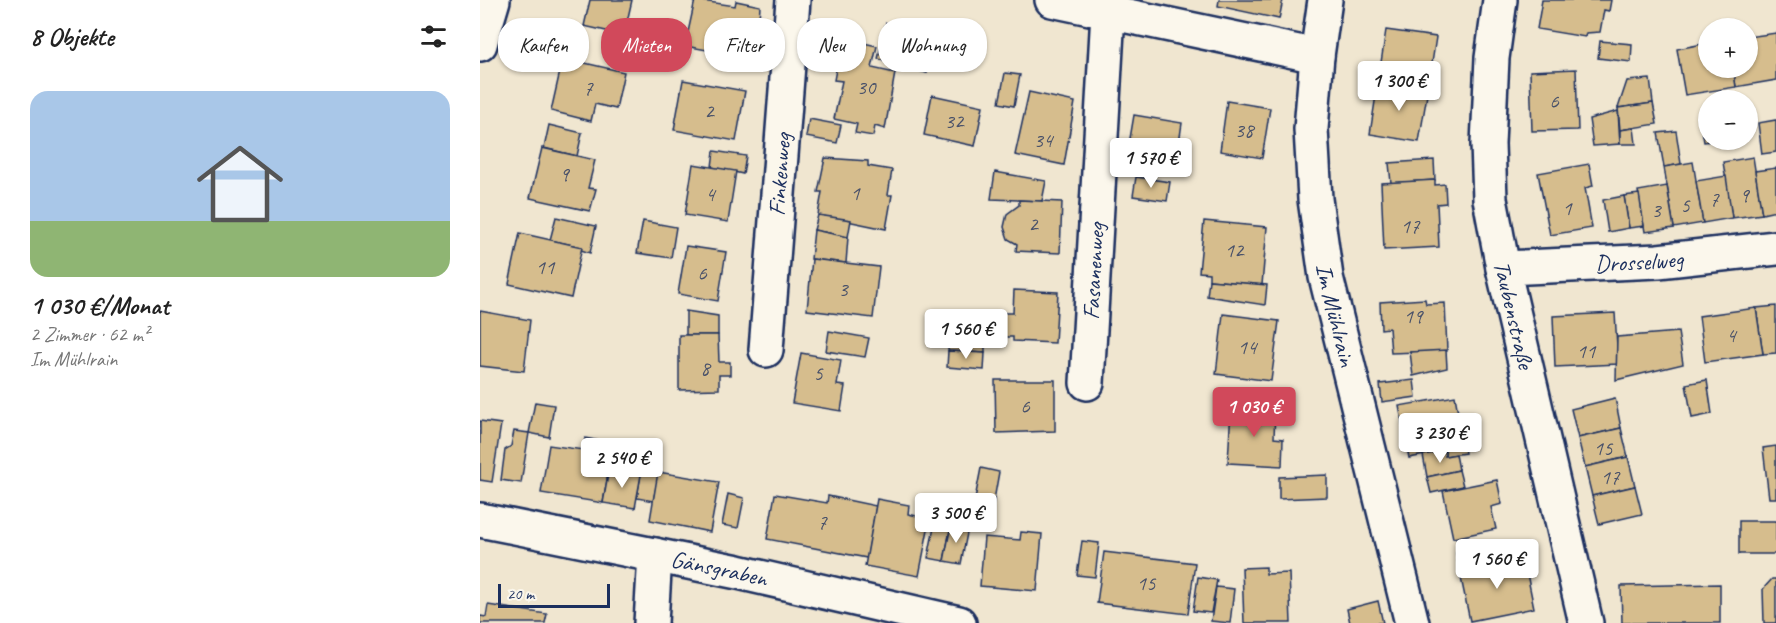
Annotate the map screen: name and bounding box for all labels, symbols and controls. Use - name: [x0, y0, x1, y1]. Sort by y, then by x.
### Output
- chip: Kaufen: [498, 18, 589, 72]
- chip: Mieten: [601, 18, 692, 72]
- chip: Filter: [704, 18, 785, 72]
- chip: Neu: [797, 18, 866, 72]
- chip: Wohnung: [878, 18, 987, 72]
- map controls: [1698, 18, 1758, 150]
- button: +: [1698, 18, 1758, 78]
- text: 8 Objekte: [30, 20, 114, 53]
- icon: filters: [417, 20, 450, 53]
- pin: 1 300 €: [1344, 61, 1454, 112]
- text: 1 300 €: [1372, 68, 1426, 93]
- house number: 30: [857, 74, 877, 100]
- house number: 7: [583, 75, 594, 101]
- house number: 6: [1549, 88, 1559, 114]
- button: −: [1698, 90, 1758, 150]
- house number: 2: [704, 98, 715, 124]
- house number: 32: [945, 108, 965, 134]
- house number: 38: [1235, 117, 1256, 143]
- house number: 34: [1034, 127, 1055, 153]
- icon: home: [186, 130, 294, 238]
- street label: Finkenweg: [761, 130, 798, 217]
- pin: 1 570 €: [1096, 138, 1206, 189]
- text: 1 570 €: [1124, 145, 1178, 170]
- house number: 9: [559, 161, 570, 187]
- house number: 1: [850, 180, 861, 206]
- house number: 4: [705, 181, 717, 207]
- house number: 9: [1739, 182, 1750, 208]
- house number: 7: [1709, 186, 1720, 212]
- house number: 5: [1680, 192, 1691, 218]
- house number: 1: [1562, 195, 1573, 221]
- house number: 3: [1651, 197, 1662, 223]
- house number: 2: [1028, 211, 1039, 237]
- house number: 17: [1401, 213, 1421, 239]
- street label: Fasanenweg: [1076, 220, 1111, 320]
- house number: 12: [1225, 237, 1245, 263]
- street label: Drosselweg: [1594, 243, 1686, 279]
- house number: 11: [536, 254, 556, 280]
- street label: Taubenstraße: [1487, 258, 1542, 374]
- house number: 6: [697, 260, 707, 286]
- street label: Im Mühlrain: [1309, 262, 1363, 371]
- house number: 3: [838, 276, 849, 302]
- text: 1 030 €/Monat: [30, 289, 169, 322]
- house number: 19: [1404, 303, 1424, 329]
- pin: 1 560 €: [911, 309, 1021, 360]
- text: 1 560 €: [939, 316, 993, 341]
- text: 2 Zimmer · 62 m²: [30, 322, 149, 347]
- house number: 4: [1726, 322, 1738, 348]
- house number: 14: [1238, 334, 1259, 360]
- house number: 11: [1577, 338, 1597, 364]
- text: Im Mühlrain: [30, 347, 117, 372]
- house number: 8: [700, 355, 712, 381]
- house number: 5: [813, 360, 824, 386]
- pin: 1 030 €: [1199, 387, 1309, 438]
- house number: 6: [1020, 393, 1030, 419]
- text: 1 030 €: [1227, 394, 1281, 419]
- pin: 3 230 €: [1385, 413, 1495, 464]
- text: 3 230 €: [1413, 420, 1467, 445]
- house number: 15: [1594, 435, 1614, 461]
- pin: 2 540 €: [567, 438, 677, 489]
- text: 2 540 €: [595, 445, 649, 470]
- house number: 17: [1601, 464, 1621, 490]
- pin: 3 500 €: [901, 493, 1011, 544]
- text: 3 500 €: [929, 500, 983, 525]
- house number: 7: [817, 509, 828, 535]
- pin: 1 560 €: [1442, 539, 1552, 590]
- street label: Gänsgraben: [668, 544, 772, 594]
- text: 1 560 €: [1470, 546, 1524, 571]
- house number: 15: [1137, 570, 1157, 596]
- scale bar: [498, 581, 610, 608]
- text: 20 m: [507, 584, 534, 604]

